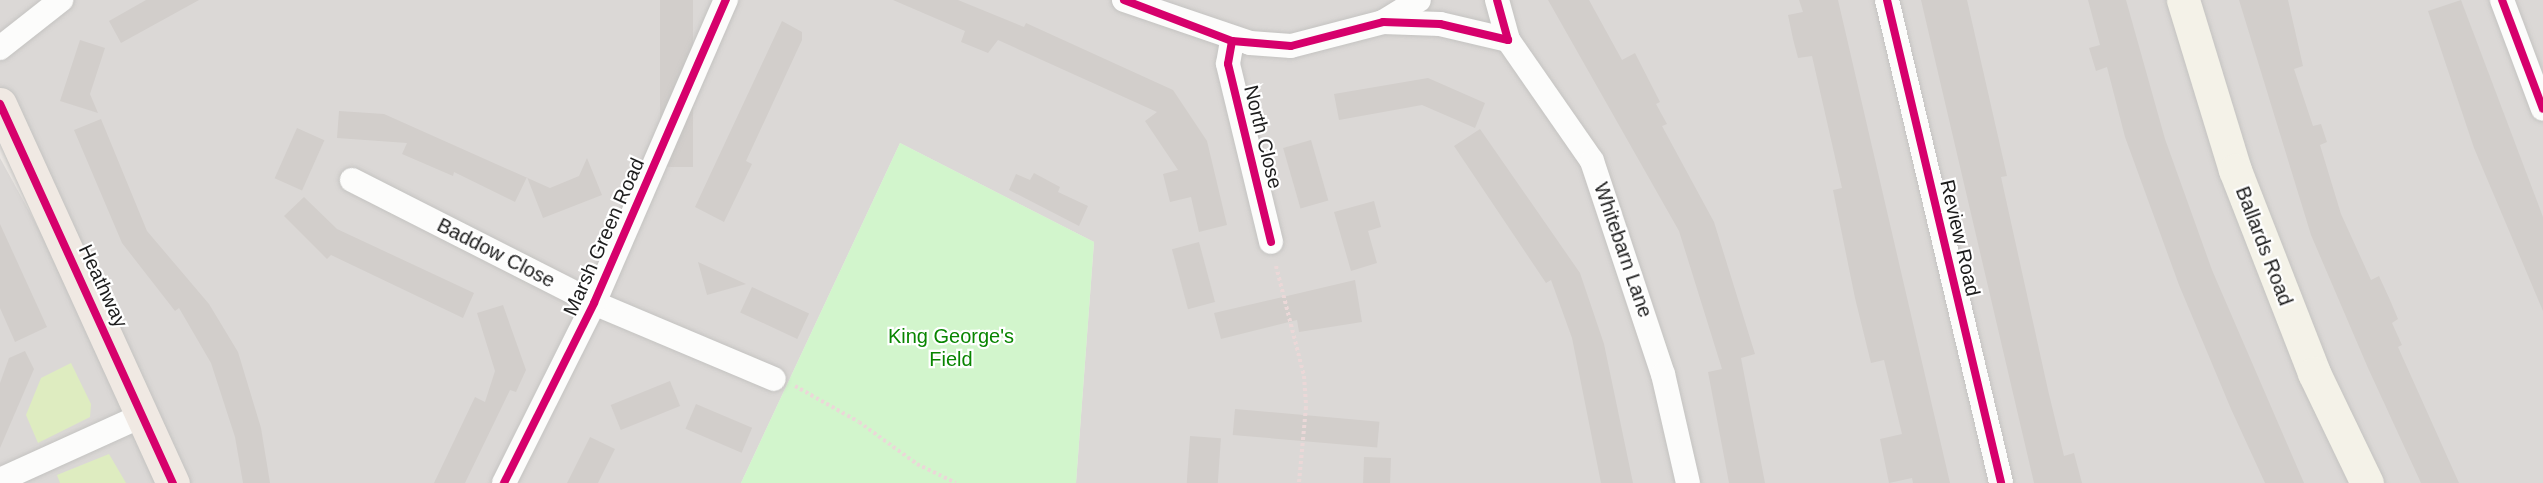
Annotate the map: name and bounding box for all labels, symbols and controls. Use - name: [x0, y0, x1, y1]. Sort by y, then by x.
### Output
- street label: North Close: [1239, 83, 1287, 191]
- street label: Marsh Green Road: [558, 154, 650, 320]
- street label: Review Road: [1935, 177, 1985, 299]
- street label: Whitebarn Lane: [1589, 179, 1657, 321]
- street label: Ballards Road: [2230, 183, 2298, 309]
- street label: Baddow Close: [433, 213, 559, 293]
- street label: Heathway: [73, 241, 133, 331]
- park label: King George's Field: [888, 325, 1014, 372]

